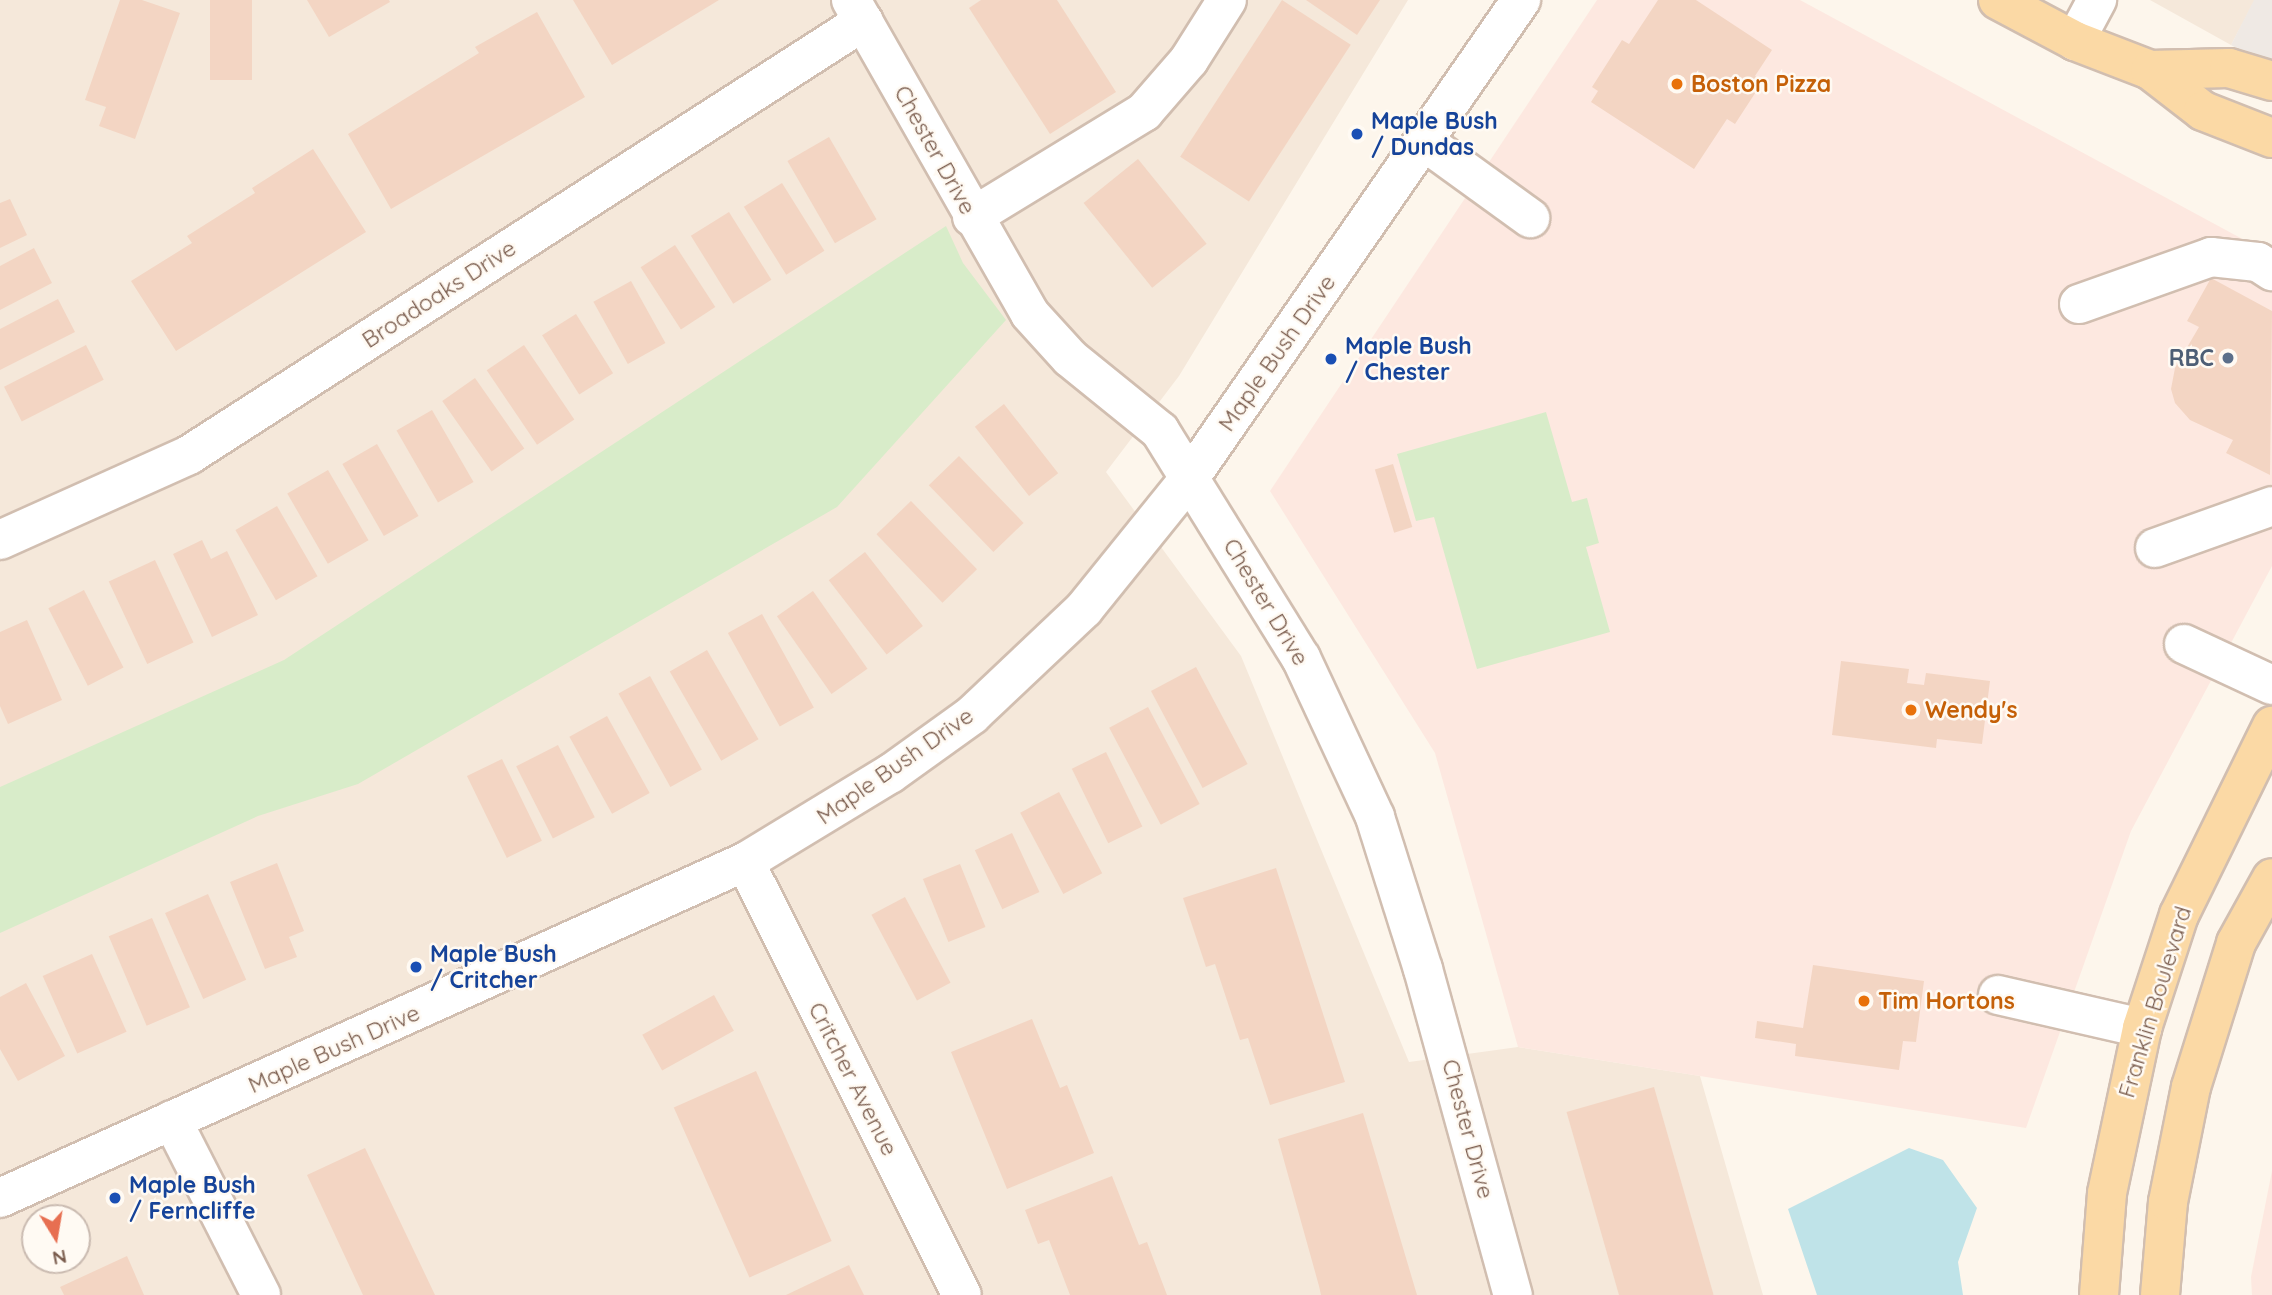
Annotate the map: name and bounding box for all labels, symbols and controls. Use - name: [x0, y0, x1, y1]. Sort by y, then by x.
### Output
- place label: Boston Pizza: [1691, 70, 1831, 98]
- marker: Boston Pizza: [1669, 76, 1685, 92]
- street label: Chester Drive: [888, 81, 982, 219]
- place label: Maple Bush / Dundas: [1371, 107, 1498, 161]
- marker: Maple Bush / Dundas: [1349, 126, 1365, 142]
- street label: Broadoaks Drive: [357, 234, 521, 354]
- street label: Maple Bush Drive: [1213, 269, 1341, 437]
- place label: Maple Bush / Chester: [1345, 332, 1472, 386]
- place label: RBC: [2169, 344, 2214, 372]
- marker: RBC: [2220, 350, 2236, 366]
- marker: Maple Bush / Chester: [1323, 351, 1339, 367]
- street label: Chester Drive: [1217, 534, 1315, 670]
- place label: Wendy's: [1925, 696, 2018, 724]
- street label: Maple Bush Drive: [811, 702, 979, 830]
- marker: Wendy's: [1903, 702, 1919, 718]
- street label: Franklin Boulevard: [2113, 903, 2197, 1101]
- place label: Maple Bush / Critcher: [430, 940, 557, 994]
- marker: Maple Bush / Critcher: [408, 959, 424, 975]
- place label: Tim Hortons: [1878, 987, 2015, 1015]
- marker: Tim Hortons: [1856, 993, 1872, 1009]
- street label: Critcher Avenue: [803, 998, 903, 1160]
- street label: Maple Bush Drive: [244, 999, 424, 1099]
- street label: Chester Drive: [1436, 1056, 1500, 1202]
- place label: Maple Bush / Ferncliffe: [129, 1171, 256, 1225]
- marker: Maple Bush / Ferncliffe: [107, 1190, 123, 1206]
- north arrow: [21, 1204, 91, 1274]
- text: N: [50, 1245, 69, 1271]

